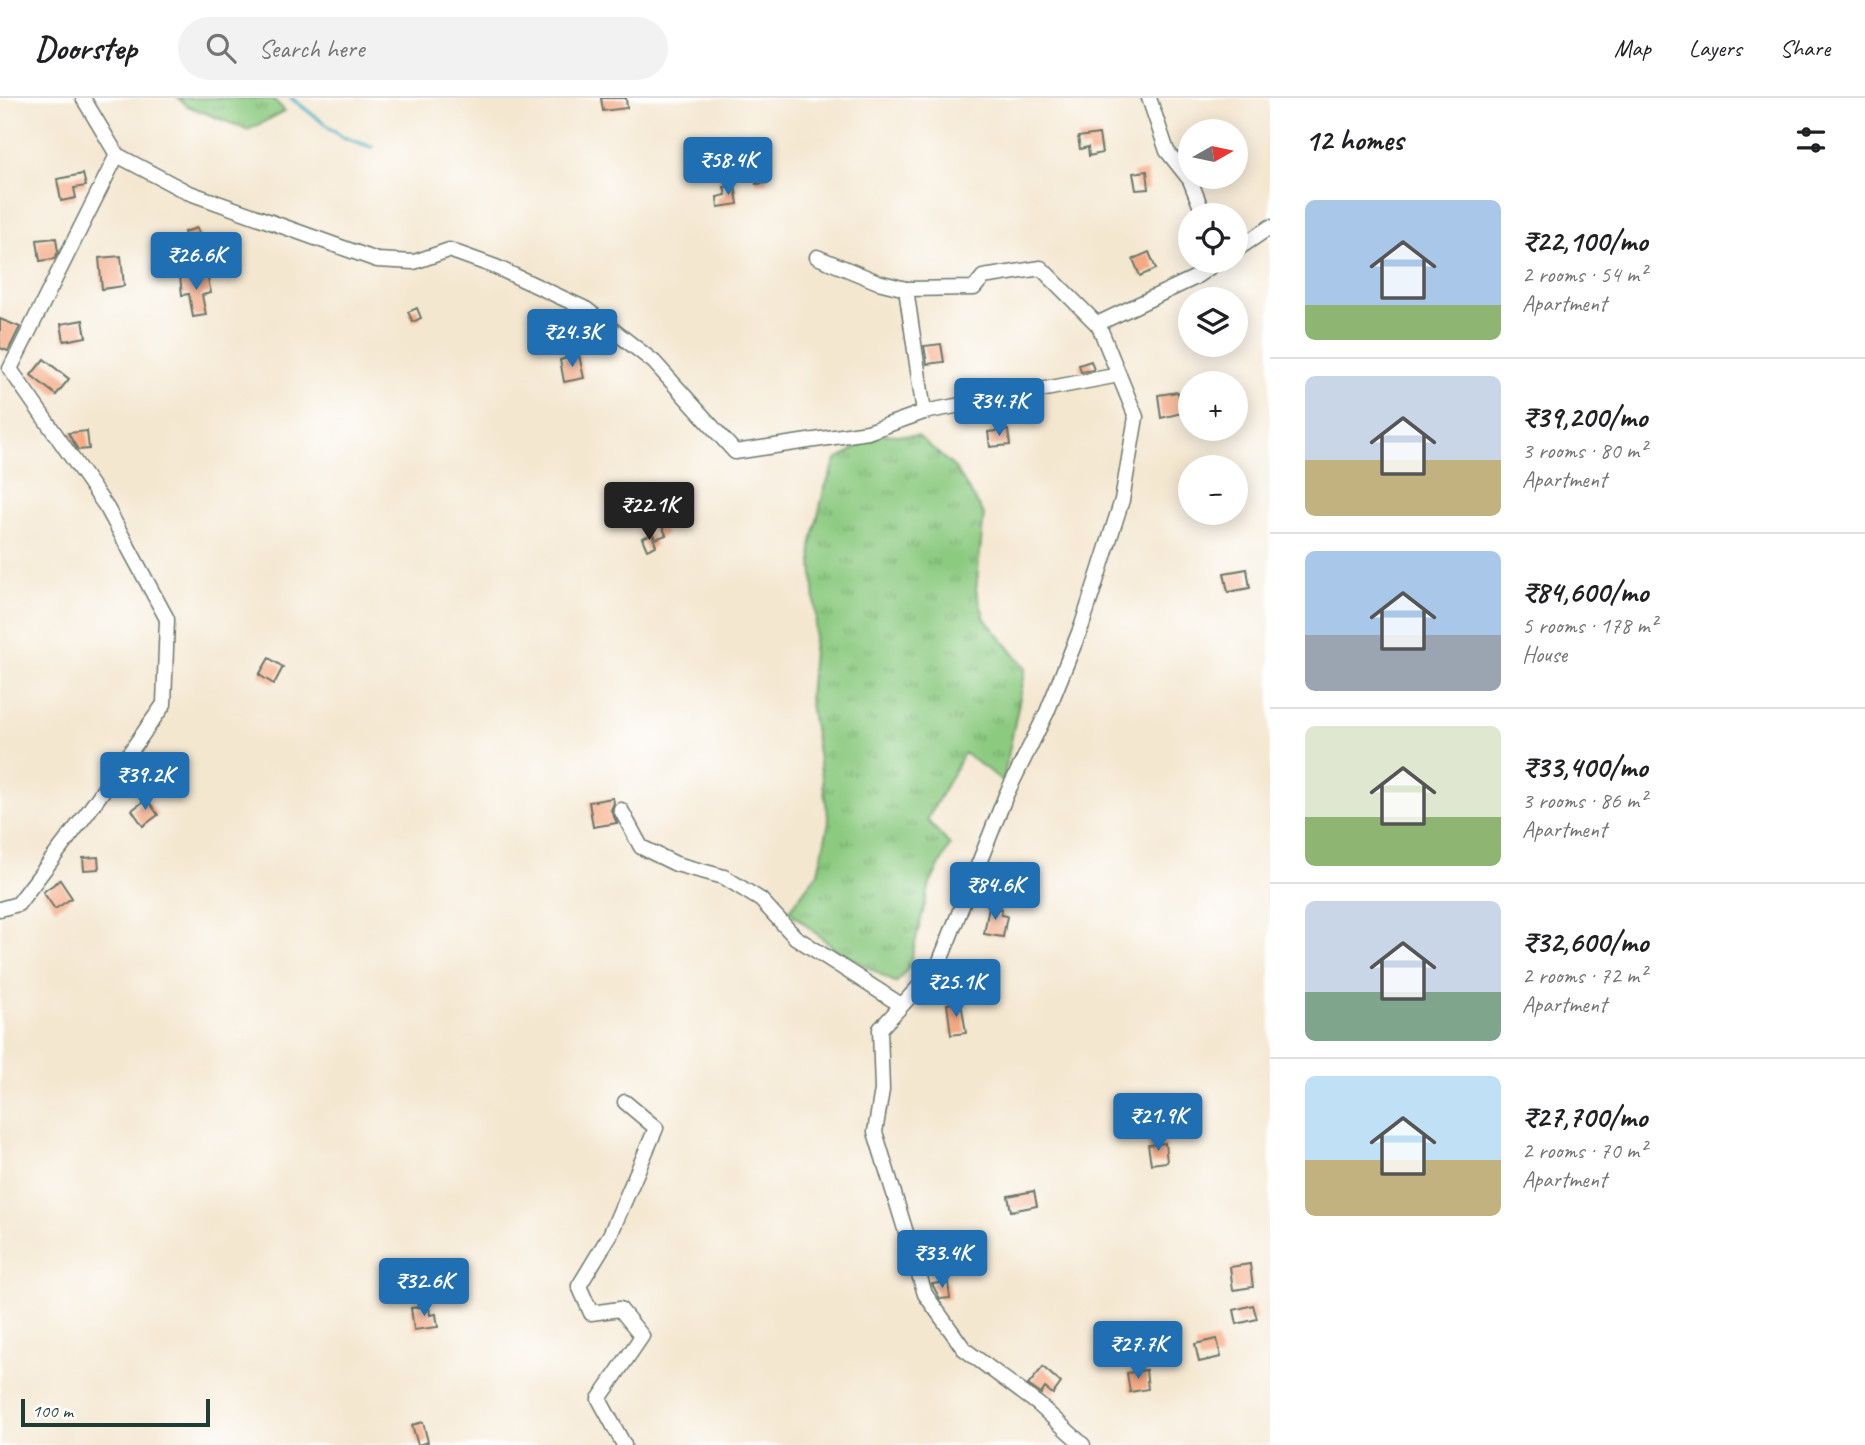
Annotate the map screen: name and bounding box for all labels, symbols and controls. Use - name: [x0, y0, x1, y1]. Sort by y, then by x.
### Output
- search box: [178, 17, 668, 80]
- text: Doorstep: [35, 27, 136, 69]
- icon: search: [202, 29, 240, 67]
- text: Search here: [258, 32, 364, 65]
- text: Map: [1614, 33, 1651, 63]
- text: Layers: [1689, 33, 1742, 63]
- text: Share: [1780, 33, 1830, 63]
- north arrow: [1178, 119, 1248, 189]
- map controls: [1178, 119, 1248, 525]
- text: 12 homes: [1305, 121, 1403, 159]
- icon: filters: [1792, 121, 1830, 159]
- pin: ₹58.4K: [671, 138, 785, 197]
- text: ₹58.4K: [699, 145, 757, 174]
- button: locate: [1178, 203, 1248, 273]
- text: ₹22,100/mo: [1522, 222, 1647, 260]
- icon: home: [1361, 228, 1445, 312]
- pin: ₹26.6K: [139, 232, 253, 292]
- text: ₹26.6K: [167, 240, 225, 269]
- text: 2 rooms · 54 m²: [1522, 260, 1646, 289]
- button: layers: [1178, 287, 1248, 357]
- text: Apartment: [1522, 289, 1607, 318]
- pin: ₹24.3K: [515, 310, 629, 369]
- text: ₹24.3K: [543, 317, 601, 346]
- button: +: [1178, 371, 1248, 441]
- pin: ₹34.7K: [942, 378, 1056, 438]
- text: ₹34.7K: [970, 386, 1028, 415]
- text: ₹39,200/mo: [1522, 398, 1647, 436]
- icon: home: [1361, 404, 1445, 488]
- text: 3 rooms · 80 m²: [1522, 436, 1646, 465]
- button: −: [1178, 455, 1248, 525]
- text: Apartment: [1522, 465, 1607, 494]
- pin: ₹22.1K: [592, 482, 706, 542]
- text: ₹22.1K: [620, 490, 678, 519]
- text: ₹84,600/mo: [1522, 573, 1648, 611]
- icon: home: [1361, 579, 1445, 663]
- text: 5 rooms · 178 m²: [1522, 611, 1657, 640]
- text: House: [1522, 640, 1567, 669]
- text: ₹33,400/mo: [1522, 748, 1647, 786]
- pin: ₹39.2K: [88, 752, 202, 812]
- icon: home: [1361, 754, 1445, 838]
- text: ₹39.2K: [116, 760, 174, 789]
- text: 3 rooms · 86 m²: [1522, 786, 1646, 815]
- text: Apartment: [1522, 815, 1607, 844]
- pin: ₹84.6K: [938, 862, 1052, 922]
- text: ₹84.6K: [966, 870, 1024, 899]
- text: ₹32,600/mo: [1522, 923, 1648, 961]
- icon: home: [1361, 929, 1445, 1013]
- pin: ₹25.1K: [899, 960, 1013, 1019]
- text: 2 rooms · 72 m²: [1522, 961, 1646, 990]
- text: ₹25.1K: [927, 967, 985, 996]
- text: Apartment: [1522, 990, 1607, 1019]
- pin: ₹21.9K: [1101, 1094, 1215, 1153]
- text: ₹27,700/mo: [1522, 1098, 1647, 1136]
- text: ₹21.9K: [1129, 1101, 1187, 1130]
- icon: home: [1361, 1104, 1445, 1188]
- text: 2 rooms · 70 m²: [1522, 1136, 1646, 1165]
- text: Apartment: [1522, 1165, 1607, 1194]
- pin: ₹33.4K: [885, 1230, 999, 1290]
- text: ₹33.4K: [913, 1238, 971, 1267]
- pin: ₹32.6K: [367, 1258, 481, 1318]
- text: ₹32.6K: [395, 1266, 453, 1295]
- pin: ₹27.7K: [1081, 1322, 1195, 1381]
- text: ₹27.7K: [1109, 1329, 1167, 1358]
- scale bar: [21, 1396, 210, 1428]
- text: 100 m: [32, 1399, 73, 1423]

